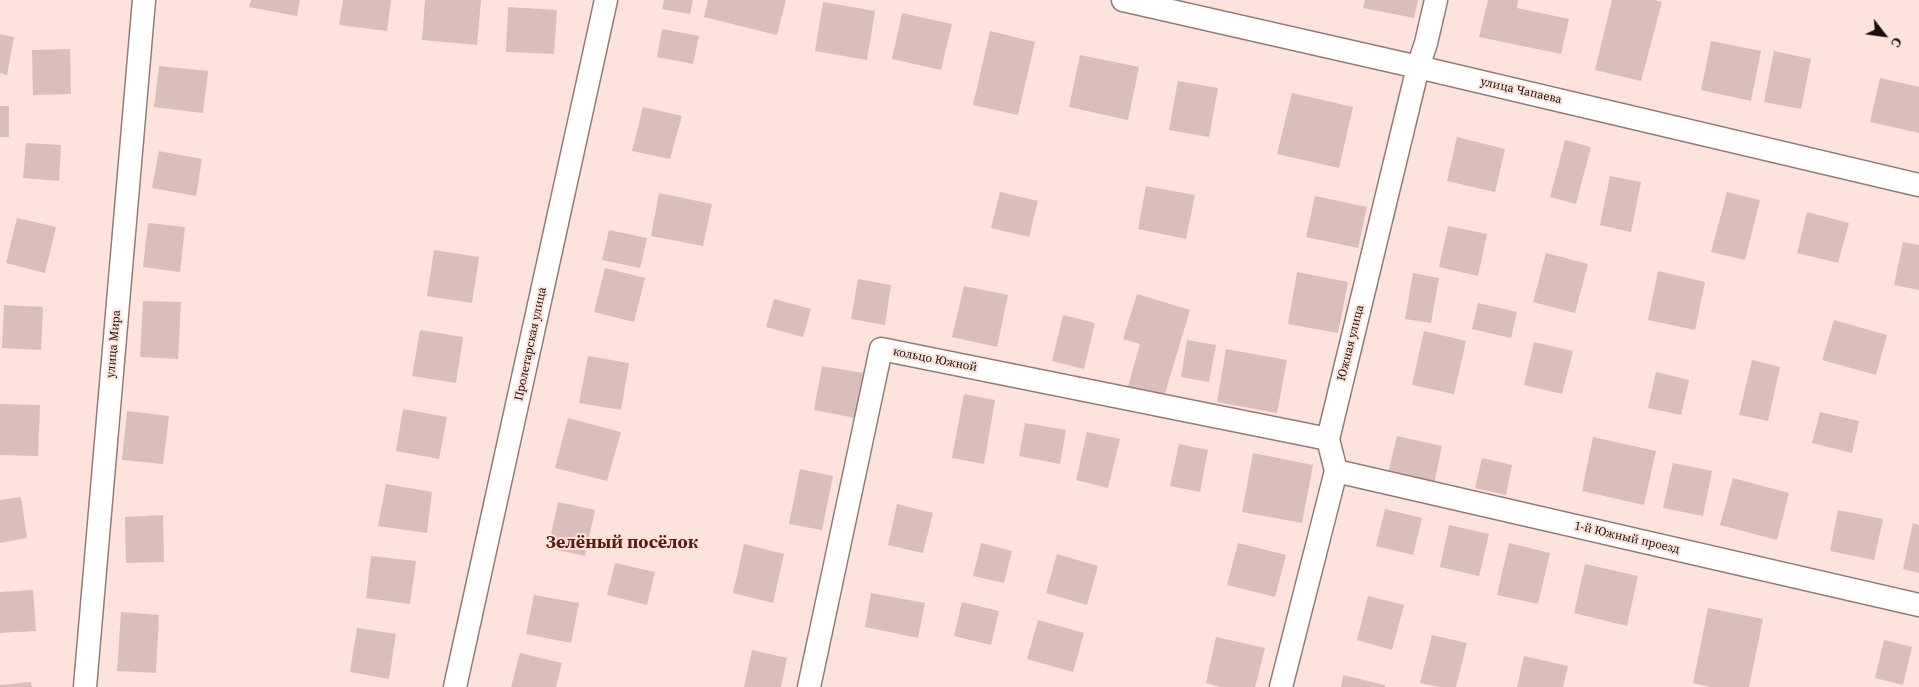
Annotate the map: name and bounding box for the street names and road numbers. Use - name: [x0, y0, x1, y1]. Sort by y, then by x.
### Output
- street label: улица Чапаева: [1479, 75, 1563, 107]
- street label: Пролетарская улица: [512, 286, 550, 402]
- street label: Южная улица: [1335, 304, 1367, 382]
- street label: улица Мира: [104, 309, 124, 379]
- street label: кольцо Южной: [892, 345, 978, 375]
- street label: 1-й Южный проезд: [1573, 519, 1681, 557]

